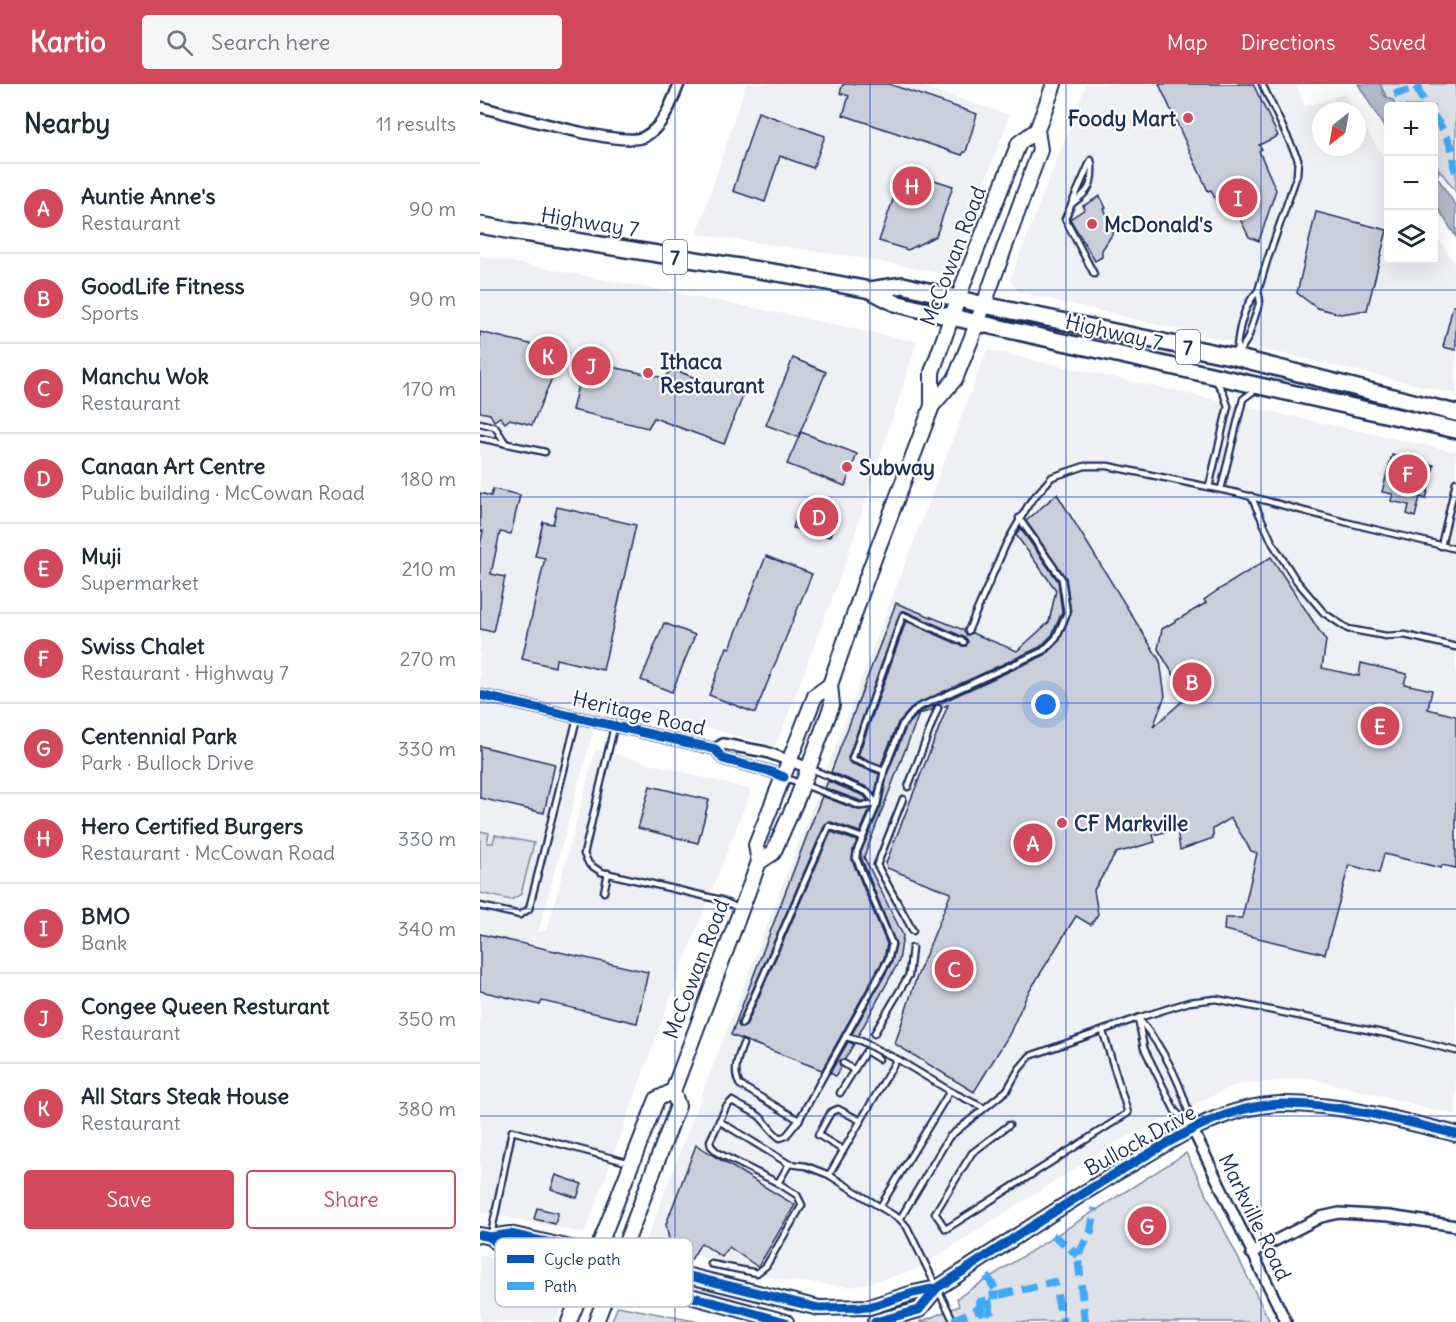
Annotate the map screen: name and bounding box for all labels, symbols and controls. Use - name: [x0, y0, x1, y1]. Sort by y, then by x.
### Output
- search box: [142, 15, 562, 69]
- text: Kartio: [30, 24, 106, 60]
- icon: search: [163, 26, 196, 59]
- text: Search here: [211, 28, 330, 56]
- text: Map: [1167, 29, 1208, 56]
- text: Directions: [1241, 29, 1335, 56]
- text: Saved: [1368, 29, 1426, 56]
- north arrow: [1312, 102, 1366, 156]
- map controls: [1384, 102, 1438, 264]
- button: +: [1384, 102, 1438, 156]
- place label: Foody Mart: [1068, 105, 1177, 132]
- text: Nearby: [24, 107, 110, 140]
- text: 11 results: [376, 111, 456, 136]
- marker: Foody Mart: [1181, 111, 1195, 125]
- button: −: [1384, 156, 1438, 210]
- pin: H: [892, 164, 932, 208]
- pin: I: [1218, 176, 1257, 220]
- text: Auntie Anne's: [81, 182, 216, 210]
- street label: McCowan Road: [914, 182, 992, 330]
- text: A: [37, 196, 50, 221]
- text: 90 m: [409, 196, 456, 221]
- street label: Highway 7: [539, 201, 641, 243]
- text: Restaurant: [81, 210, 180, 235]
- button: layers: [1384, 210, 1438, 264]
- place label: McDonald's: [1104, 211, 1213, 238]
- marker: McDonald's: [1085, 217, 1099, 231]
- road number: 7: [663, 240, 687, 274]
- text: GoodLife Fitness: [81, 272, 245, 300]
- text: B: [37, 286, 50, 311]
- text: 90 m: [409, 286, 456, 311]
- text: Sports: [81, 300, 139, 325]
- street label: Highway 7: [1063, 308, 1165, 356]
- road number: 7: [1176, 330, 1200, 364]
- pin: K: [528, 334, 568, 378]
- pin: J: [572, 344, 610, 388]
- place label: Ithaca Restaurant: [660, 348, 765, 399]
- text: Manchu Wok: [81, 362, 209, 390]
- marker: Ithaca Restaurant: [641, 366, 655, 380]
- text: C: [37, 376, 50, 401]
- text: 170 m: [403, 376, 456, 401]
- text: Restaurant: [81, 390, 180, 415]
- text: Canaan Art Centre: [81, 452, 265, 480]
- pin: F: [1388, 452, 1428, 496]
- place label: Subway: [859, 454, 935, 481]
- marker: Subway: [840, 460, 854, 474]
- text: D: [36, 466, 51, 491]
- text: 180 m: [401, 466, 456, 491]
- text: Public building · McCowan Road: [81, 480, 365, 505]
- pin: D: [800, 494, 838, 540]
- text: Muji: [81, 542, 121, 570]
- text: E: [38, 556, 49, 581]
- text: 210 m: [402, 556, 456, 581]
- text: Supermarket: [81, 570, 199, 595]
- text: Swiss Chalet: [81, 632, 204, 660]
- text: F: [38, 646, 49, 671]
- text: 270 m: [400, 646, 456, 671]
- text: Restaurant · Highway 7: [81, 660, 289, 685]
- pin: B: [1172, 660, 1212, 704]
- street label: Heritage Road: [570, 685, 708, 741]
- your location: [1031, 690, 1060, 719]
- pin: E: [1360, 704, 1400, 748]
- text: Centennial Park: [81, 722, 237, 750]
- text: G: [36, 736, 51, 761]
- text: 330 m: [398, 736, 456, 761]
- text: Park · Bullock Drive: [81, 750, 254, 775]
- place label: CF Markville: [1074, 810, 1188, 837]
- text: Hero Certified Burgers: [81, 812, 303, 840]
- marker: CF Markville: [1055, 816, 1069, 830]
- pin: A: [1014, 820, 1052, 866]
- text: H: [36, 826, 51, 851]
- text: 330 m: [398, 826, 456, 851]
- text: Restaurant · McCowan Road: [81, 840, 335, 865]
- street label: McCowan Road: [657, 895, 735, 1043]
- text: BMO: [81, 902, 130, 930]
- text: I: [39, 916, 48, 941]
- text: 340 m: [398, 916, 456, 941]
- text: Bank: [81, 930, 127, 955]
- pin: C: [934, 946, 974, 992]
- text: Congee Queen Resturant: [81, 992, 330, 1020]
- text: J: [38, 1006, 49, 1031]
- text: 350 m: [398, 1006, 456, 1031]
- text: Restaurant: [81, 1020, 180, 1045]
- text: All Stars Steak House: [81, 1082, 289, 1110]
- text: K: [37, 1096, 50, 1121]
- text: 380 m: [398, 1096, 456, 1121]
- street label: Bullock Drive: [1080, 1098, 1200, 1182]
- text: Restaurant: [81, 1110, 180, 1135]
- street label: Markville Road: [1213, 1149, 1297, 1285]
- button: Save: [24, 1170, 234, 1229]
- button: Share: [246, 1170, 456, 1229]
- pin: G: [1128, 1204, 1166, 1248]
- legend: [495, 1238, 693, 1307]
- text: Cycle path: [544, 1249, 620, 1269]
- text: Path: [544, 1276, 577, 1296]

